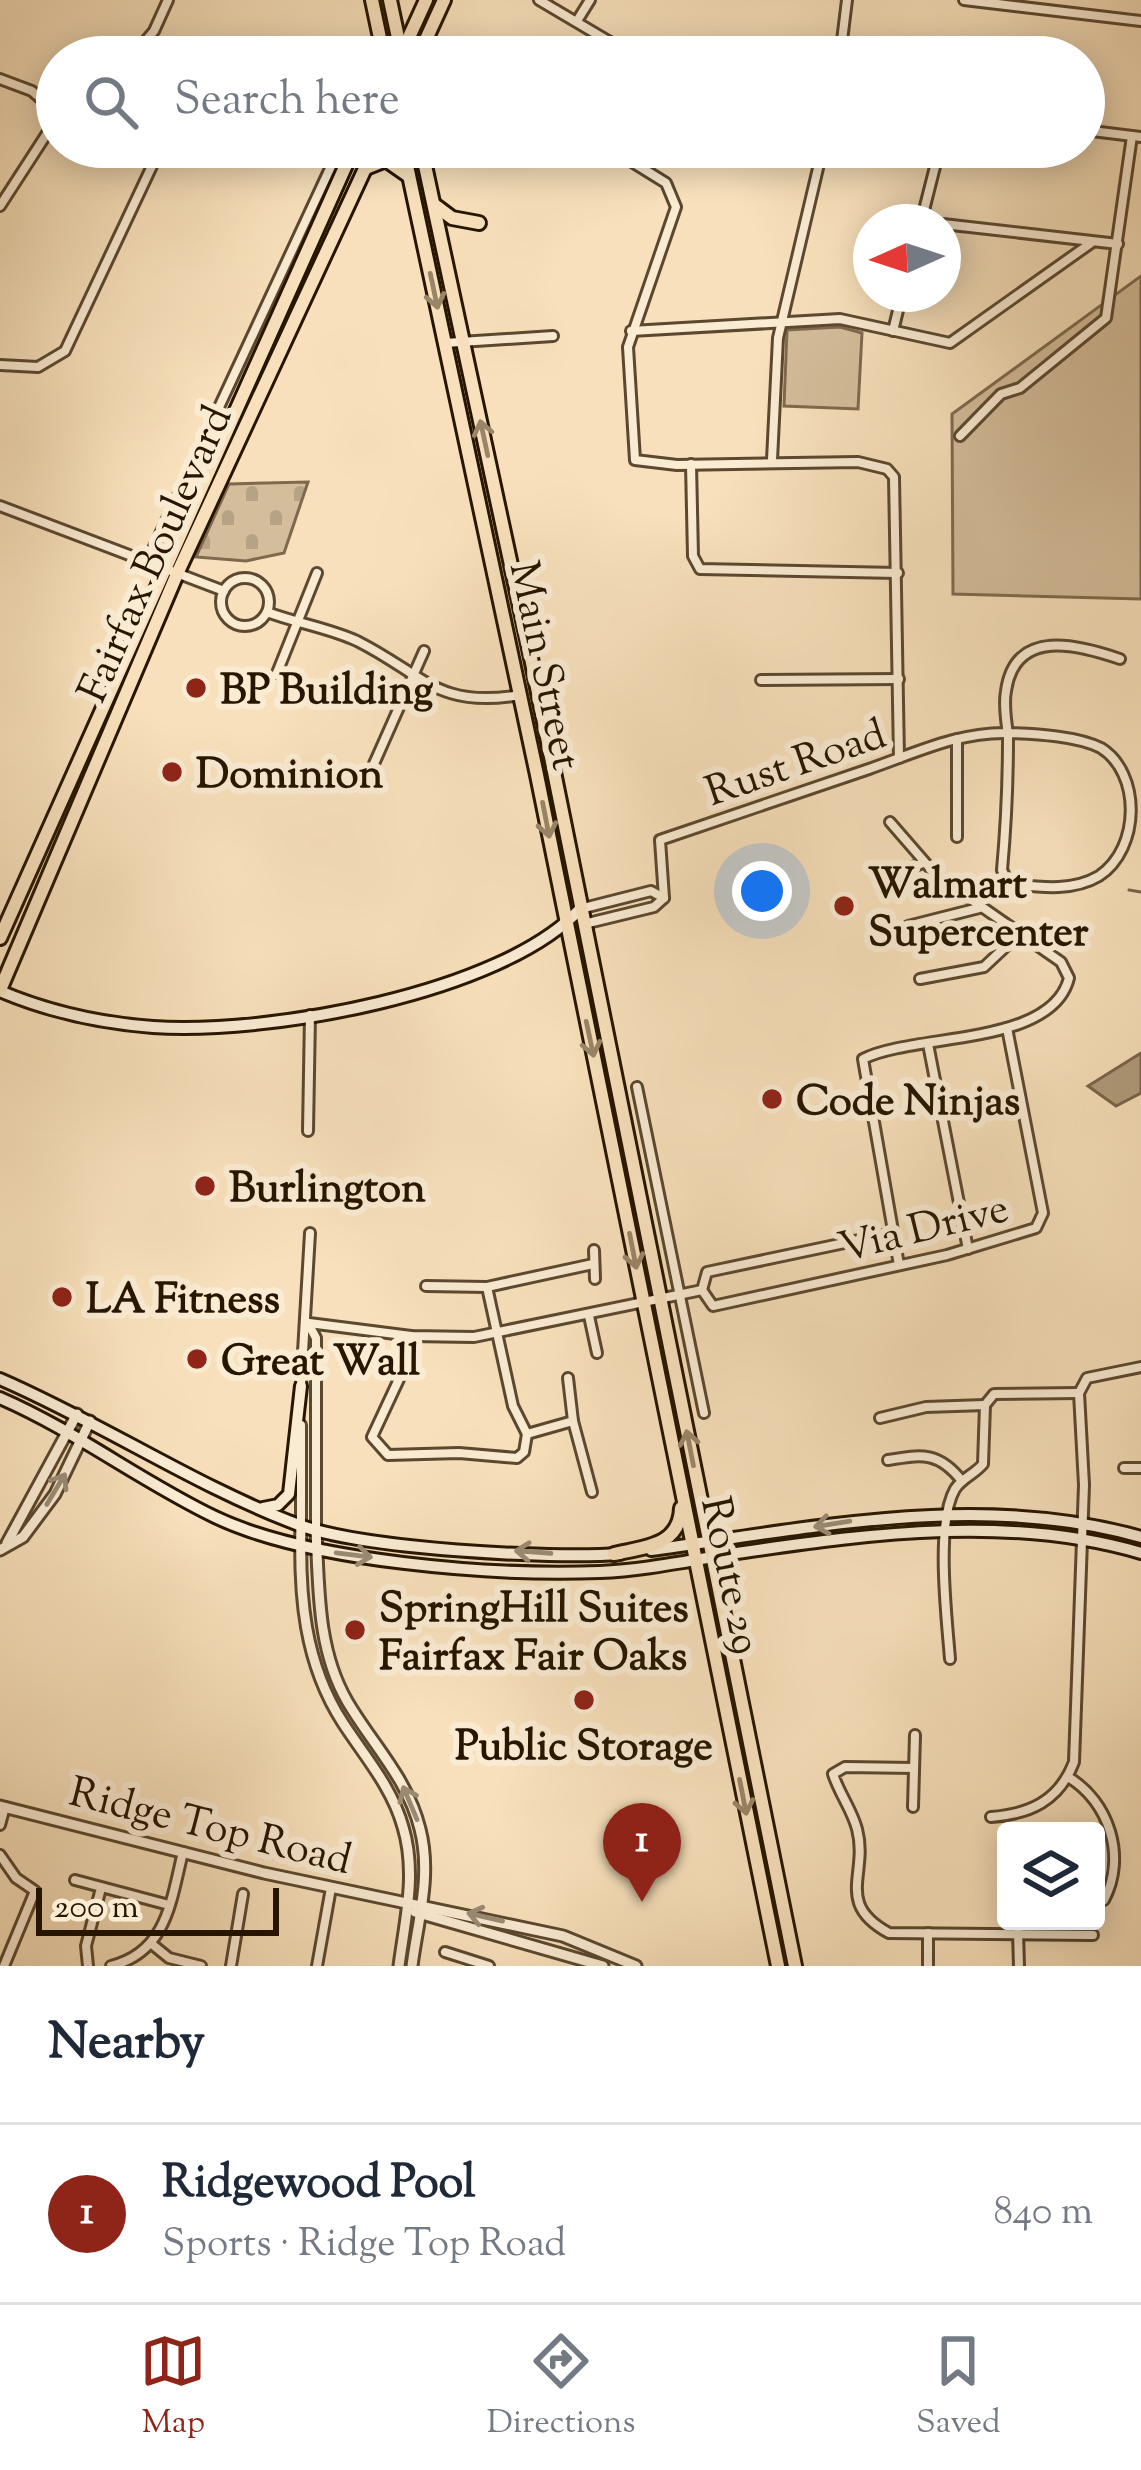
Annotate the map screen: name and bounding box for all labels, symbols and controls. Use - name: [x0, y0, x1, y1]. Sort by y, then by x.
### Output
- search box: [36, 36, 1105, 168]
- icon: search: [78, 69, 144, 135]
- text: Search here: [174, 70, 400, 135]
- north arrow: [853, 204, 961, 312]
- one-way arrow: [424, 271, 446, 310]
- street label: Fairfax Boulevard: [65, 397, 250, 713]
- one-way arrow: [472, 419, 495, 457]
- street label: Main Street: [491, 556, 594, 776]
- place label: BP Building: [220, 663, 434, 723]
- marker: BP Building: [183, 675, 209, 701]
- street label: Rust Road: [698, 707, 895, 825]
- place label: Dominion: [196, 747, 383, 807]
- marker: Dominion: [159, 759, 185, 785]
- one-way arrow: [536, 799, 558, 838]
- place label: Walmart Supercenter: [868, 857, 1089, 965]
- your location: [732, 861, 792, 921]
- marker: Walmart Supercenter: [831, 893, 857, 919]
- one-way arrow: [579, 1019, 602, 1057]
- place label: Code Ninjas: [796, 1074, 1020, 1134]
- marker: Code Ninjas: [759, 1086, 785, 1112]
- place label: Burlington: [229, 1161, 426, 1221]
- marker: Burlington: [192, 1173, 218, 1199]
- street label: Via Drive: [833, 1181, 1015, 1281]
- one-way arrow: [623, 1231, 645, 1270]
- place label: LA Fitness: [86, 1272, 280, 1332]
- marker: LA Fitness: [49, 1284, 75, 1310]
- place label: Great Wall: [221, 1334, 420, 1394]
- marker: Great Wall: [184, 1346, 210, 1372]
- one-way arrow: [678, 1429, 700, 1468]
- one-way arrow: [45, 1472, 69, 1507]
- street label: Route 29: [682, 1492, 774, 1660]
- one-way arrow: [814, 1513, 853, 1536]
- one-way arrow: [514, 1541, 553, 1564]
- one-way arrow: [334, 1544, 373, 1566]
- place label: SpringHill Suites Fairfax Fair Oaks: [379, 1581, 689, 1689]
- marker: SpringHill Suites Fairfax Fair Oaks: [342, 1617, 368, 1643]
- marker: Public Storage: [571, 1687, 597, 1713]
- place label: Public Storage: [455, 1719, 713, 1779]
- street label: Ridge Top Road: [62, 1765, 357, 1893]
- one-way arrow: [733, 1777, 755, 1816]
- one-way arrow: [398, 1785, 419, 1822]
- pin: 1: [603, 1803, 681, 1902]
- map controls: [997, 1822, 1105, 1930]
- button: layers: [997, 1822, 1105, 1930]
- scale bar: [36, 1882, 279, 1935]
- text: 200 m: [54, 1885, 139, 1933]
- one-way arrow: [467, 1905, 505, 1927]
- text: Nearby: [48, 2008, 205, 2081]
- text: Ridgewood Pool: [162, 2153, 475, 2218]
- text: 1: [80, 2186, 94, 2242]
- text: 840 m: [993, 2186, 1093, 2242]
- text: Sports · Ridge Top Road: [162, 2218, 566, 2274]
- tab: Map: [140, 2328, 206, 2448]
- tab: Directions: [487, 2328, 636, 2448]
- tab: Saved: [916, 2328, 1001, 2448]

